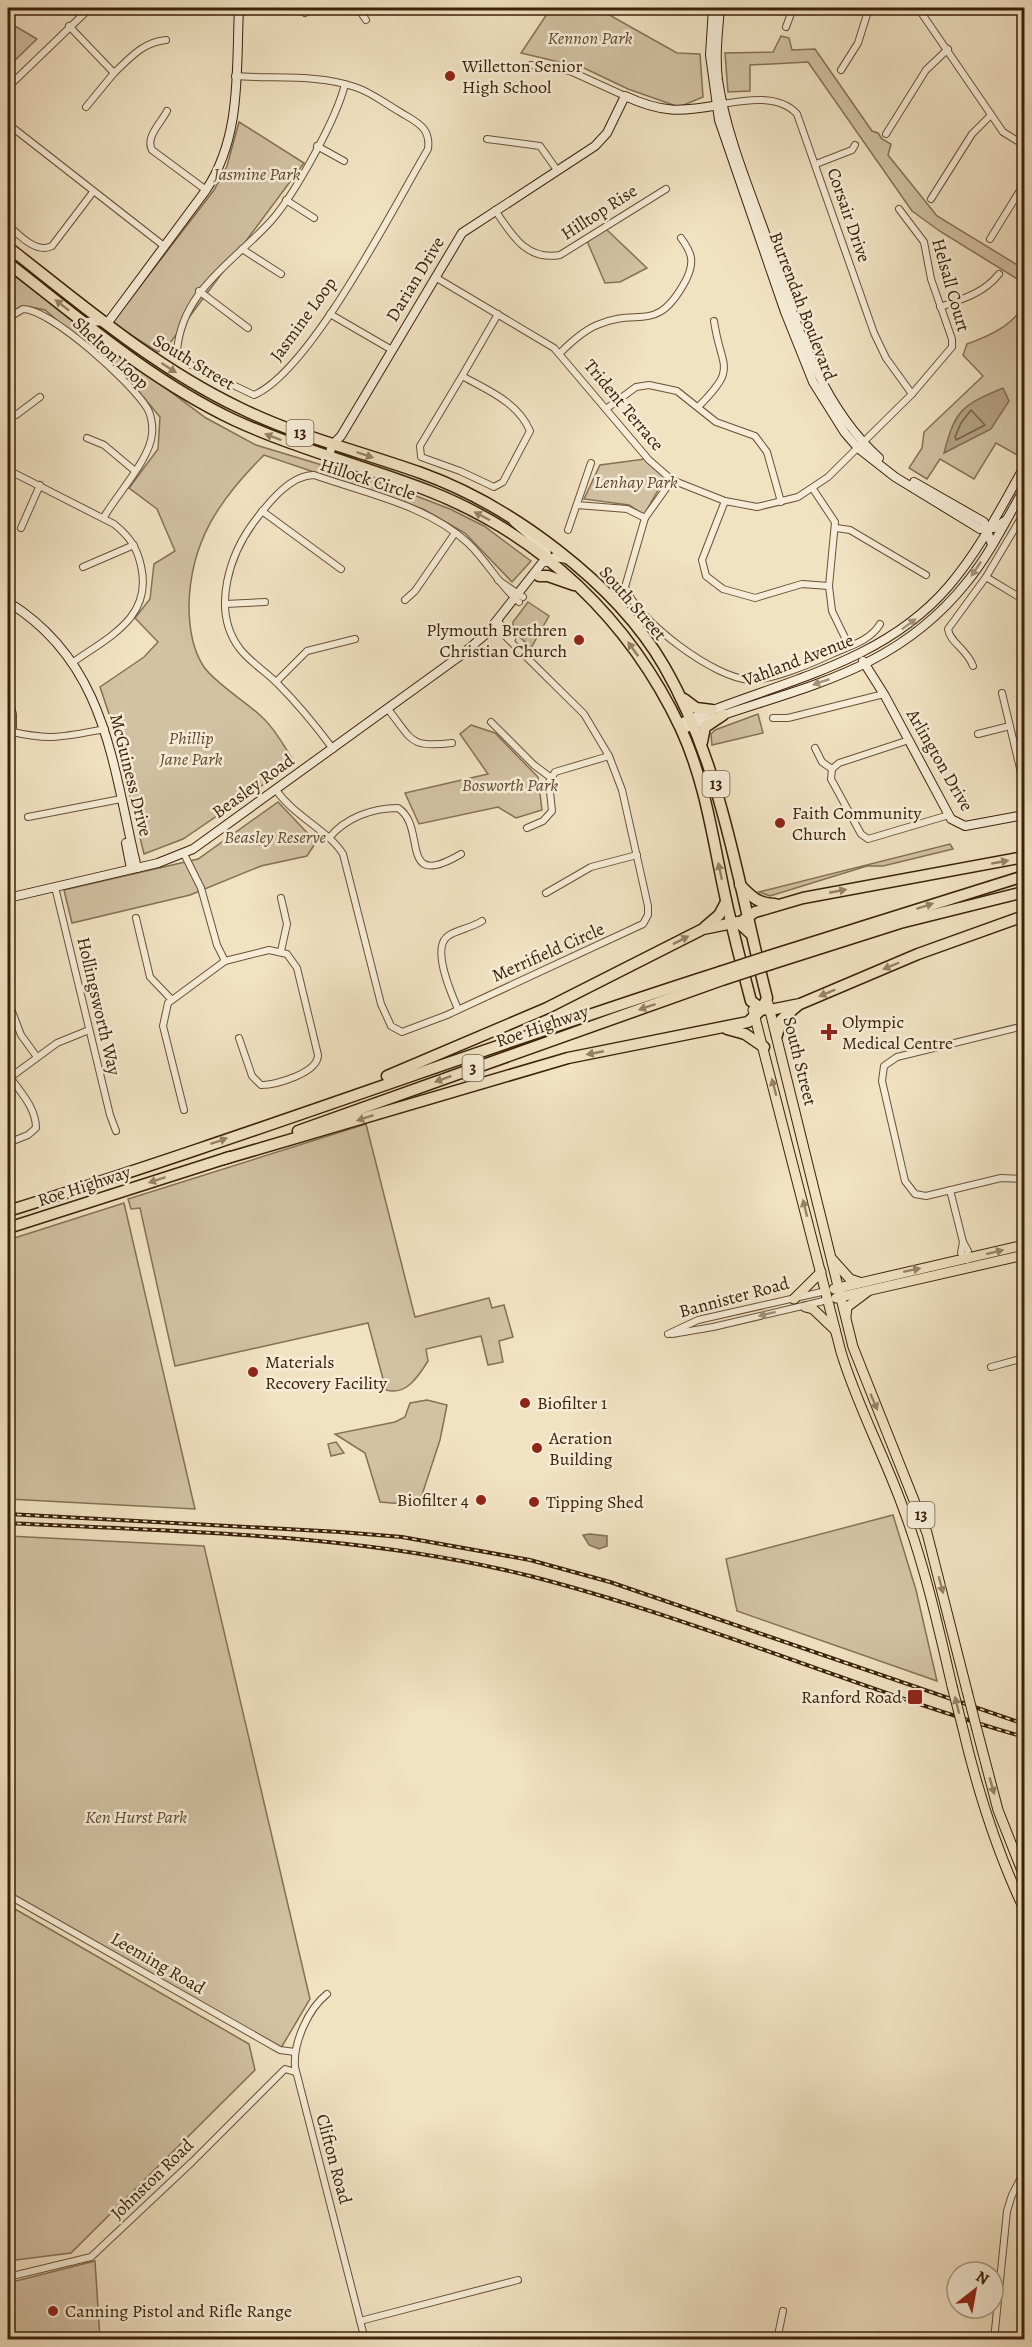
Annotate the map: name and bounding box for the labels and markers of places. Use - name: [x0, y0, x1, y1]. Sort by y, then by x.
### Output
- place label: Willetton Senior High School: [461, 54, 582, 99]
- marker: Willetton Senior High School: [443, 69, 457, 83]
- place label: Plymouth Brethren Christian Church: [426, 618, 567, 663]
- marker: Plymouth Brethren Christian Church: [572, 633, 586, 647]
- place label: Faith Community Church: [792, 801, 922, 846]
- marker: Faith Community Church: [773, 816, 787, 830]
- place label: Olympic Medical Centre: [842, 1010, 953, 1055]
- marker: Olympic Medical Centre: [820, 1023, 838, 1041]
- place label: Materials Recovery Facility: [265, 1350, 388, 1395]
- marker: Materials Recovery Facility: [246, 1365, 260, 1379]
- place label: Biofilter 1: [537, 1391, 607, 1415]
- marker: Biofilter 1: [518, 1396, 532, 1410]
- place label: Aeration Building: [548, 1426, 613, 1471]
- marker: Aeration Building: [530, 1441, 544, 1455]
- place label: Biofilter 4: [397, 1488, 469, 1512]
- place label: Tipping Shed: [546, 1490, 644, 1514]
- marker: Biofilter 4: [474, 1493, 488, 1507]
- marker: Tipping Shed: [527, 1495, 541, 1509]
- place label: Ranford Road: [801, 1685, 902, 1709]
- marker: Ranford Road: [906, 1688, 924, 1706]
- place label: Canning Pistol and Rifle Range: [65, 2299, 292, 2323]
- marker: Canning Pistol and Rifle Range: [46, 2304, 60, 2318]

